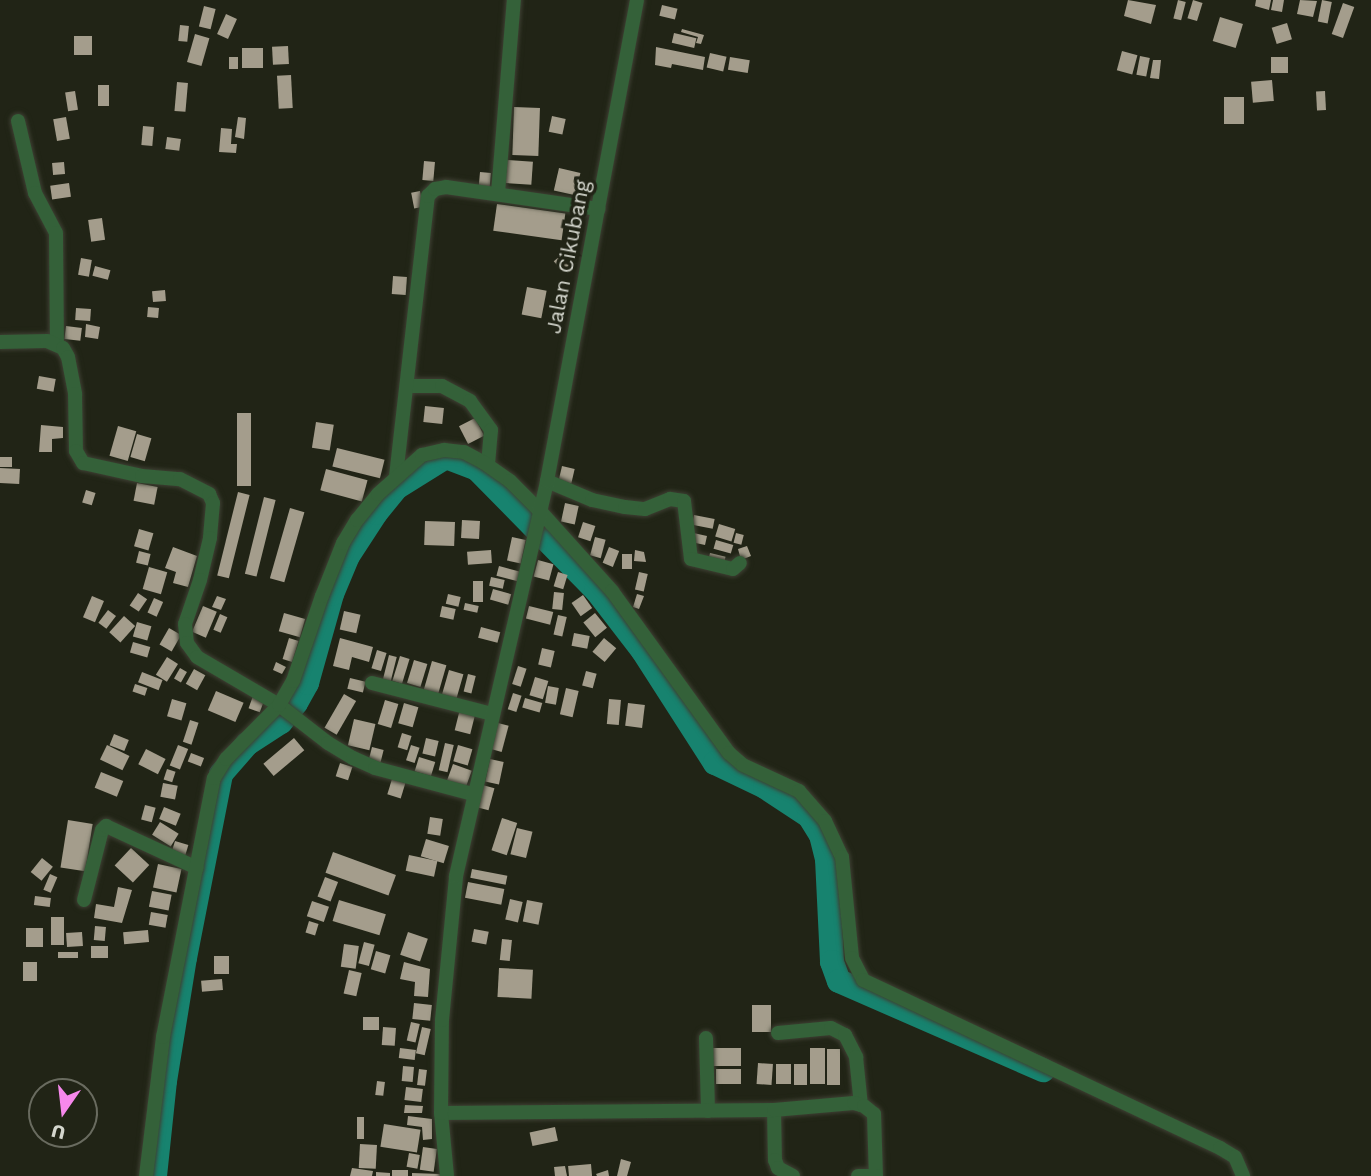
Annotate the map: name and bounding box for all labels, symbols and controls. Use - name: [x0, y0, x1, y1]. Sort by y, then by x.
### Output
- street label: Jalan Cikubang: [541, 178, 595, 336]
- north arrow: [28, 1078, 98, 1148]
- text: U: [49, 1119, 68, 1145]

